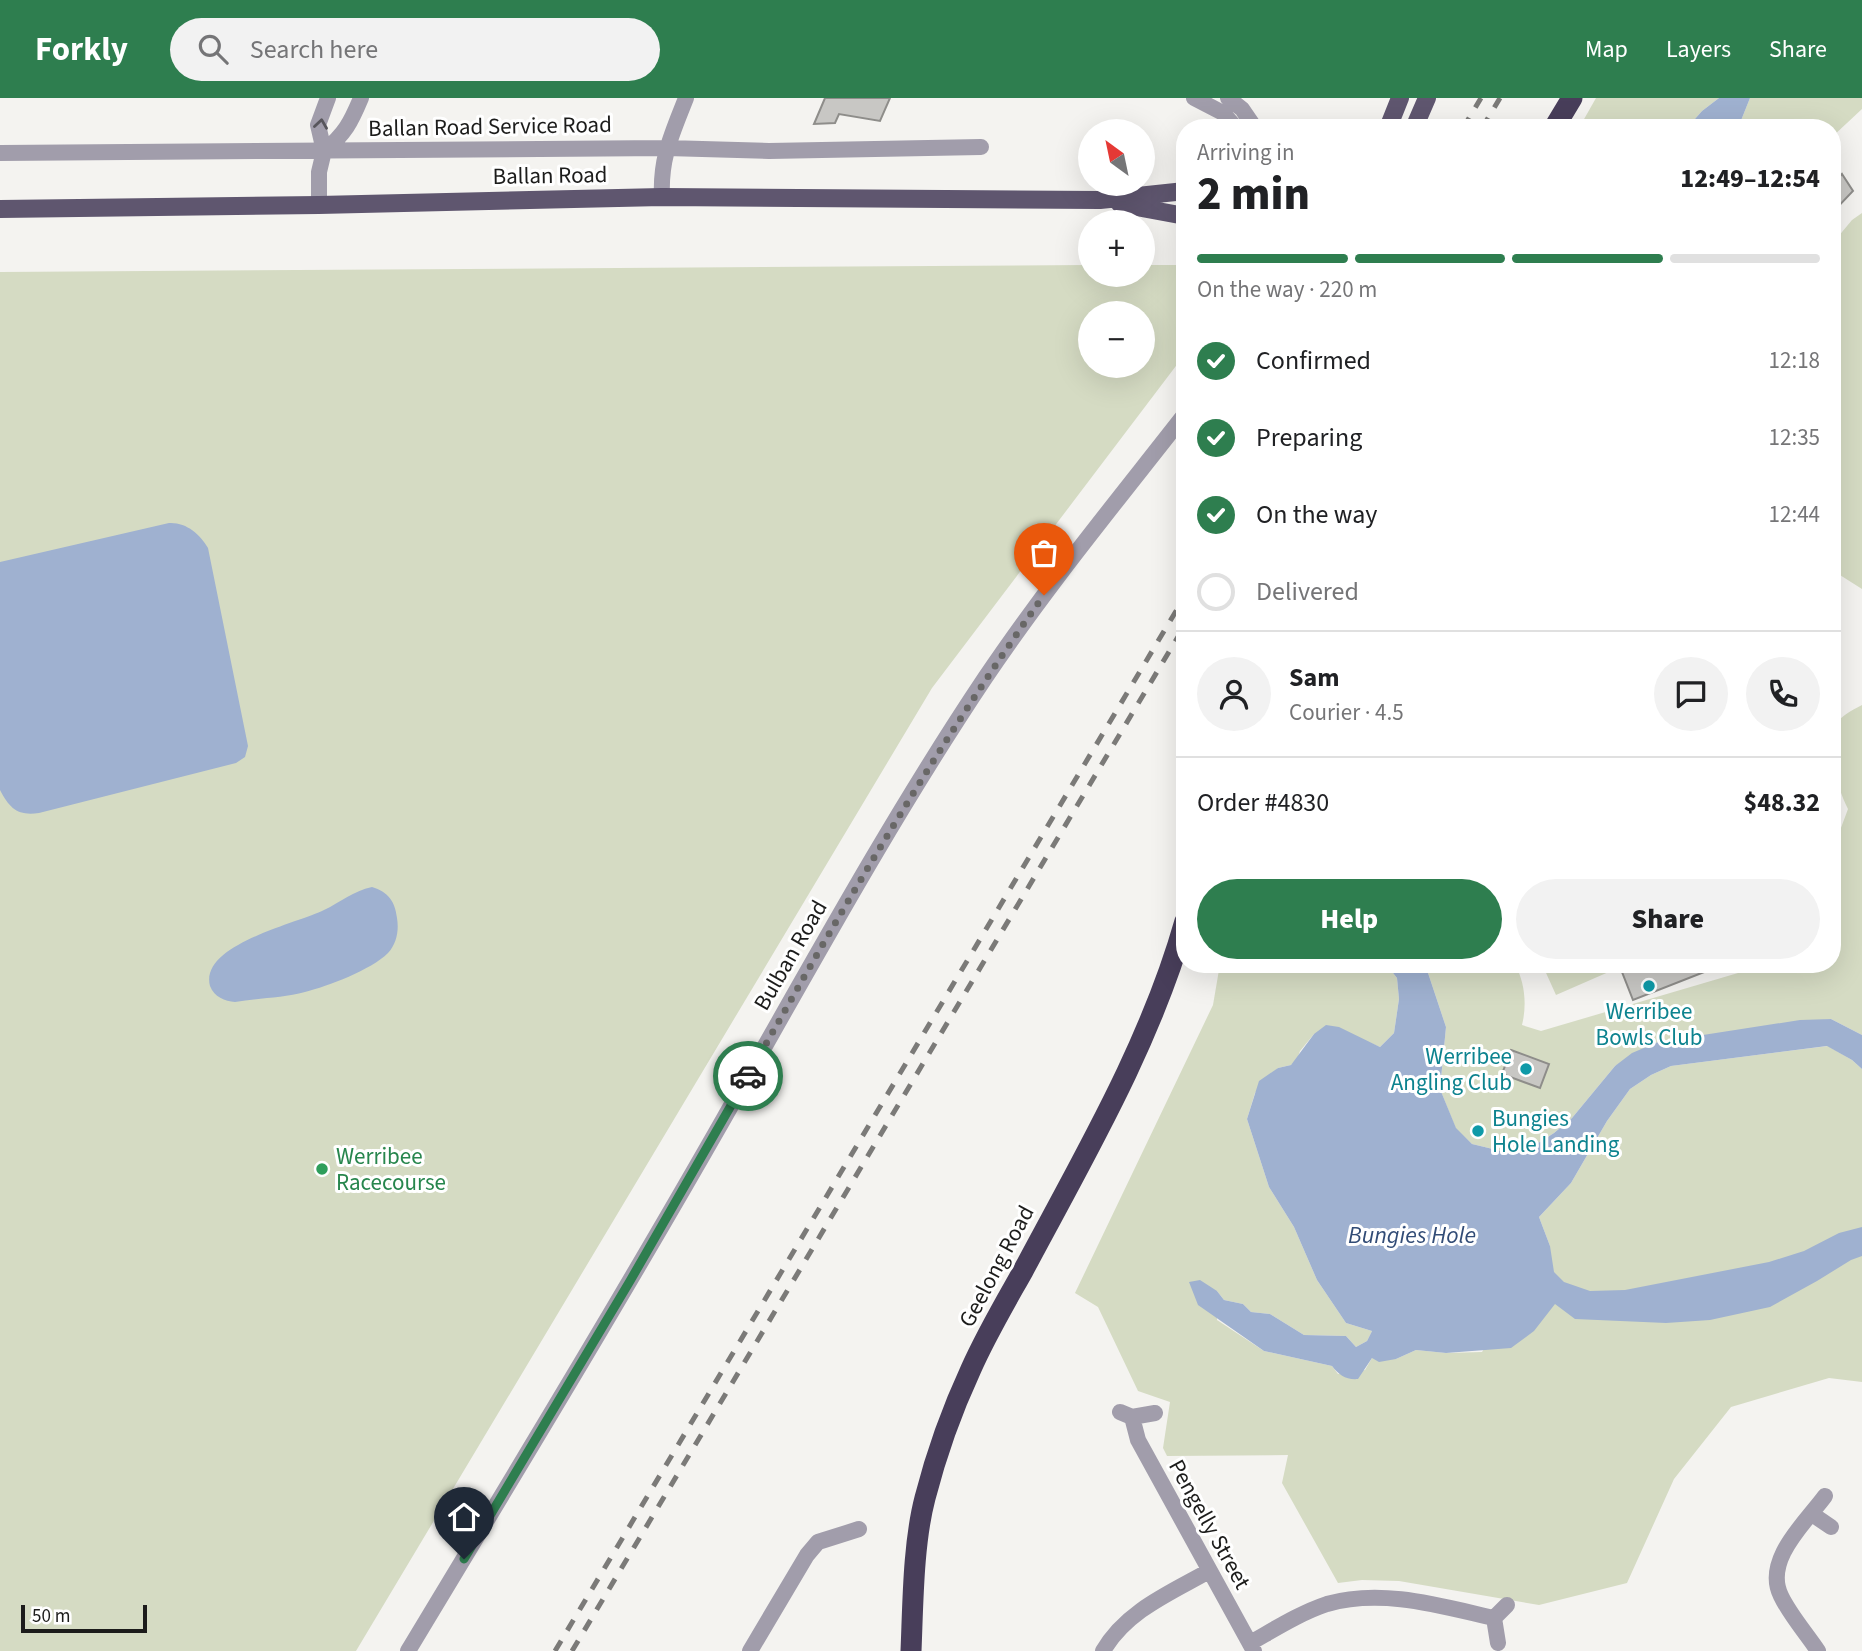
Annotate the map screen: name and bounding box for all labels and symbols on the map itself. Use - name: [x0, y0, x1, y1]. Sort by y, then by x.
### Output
- street label: Ballan Road Service Road: [368, 108, 612, 145]
- one-way arrow: [313, 119, 328, 130]
- north arrow: [1078, 119, 1155, 196]
- street label: Ballan Road: [492, 158, 608, 193]
- pin: [1014, 523, 1074, 595]
- street label: Bulban Road: [746, 894, 835, 1017]
- marker: Werribee Bowls Club: [1641, 978, 1657, 994]
- place label: Werribee Bowls Club: [1596, 995, 1702, 1054]
- place label: Werribee Angling Club: [1391, 1040, 1512, 1099]
- courier: [713, 1041, 783, 1111]
- marker: Werribee Angling Club: [1518, 1061, 1534, 1077]
- place label: Bungies Hole Landing: [1492, 1102, 1620, 1161]
- marker: Bungies Hole Landing: [1470, 1123, 1486, 1139]
- place label: Werribee Racecourse: [336, 1140, 446, 1199]
- marker: Werribee Racecourse: [314, 1161, 330, 1177]
- street label: Geelong Road: [951, 1200, 1042, 1333]
- water label: Bungies Hole: [1348, 1218, 1476, 1253]
- street label: Pengelly Street: [1160, 1453, 1259, 1595]
- pin: [434, 1487, 494, 1559]
- scale bar: [21, 1602, 147, 1634]

